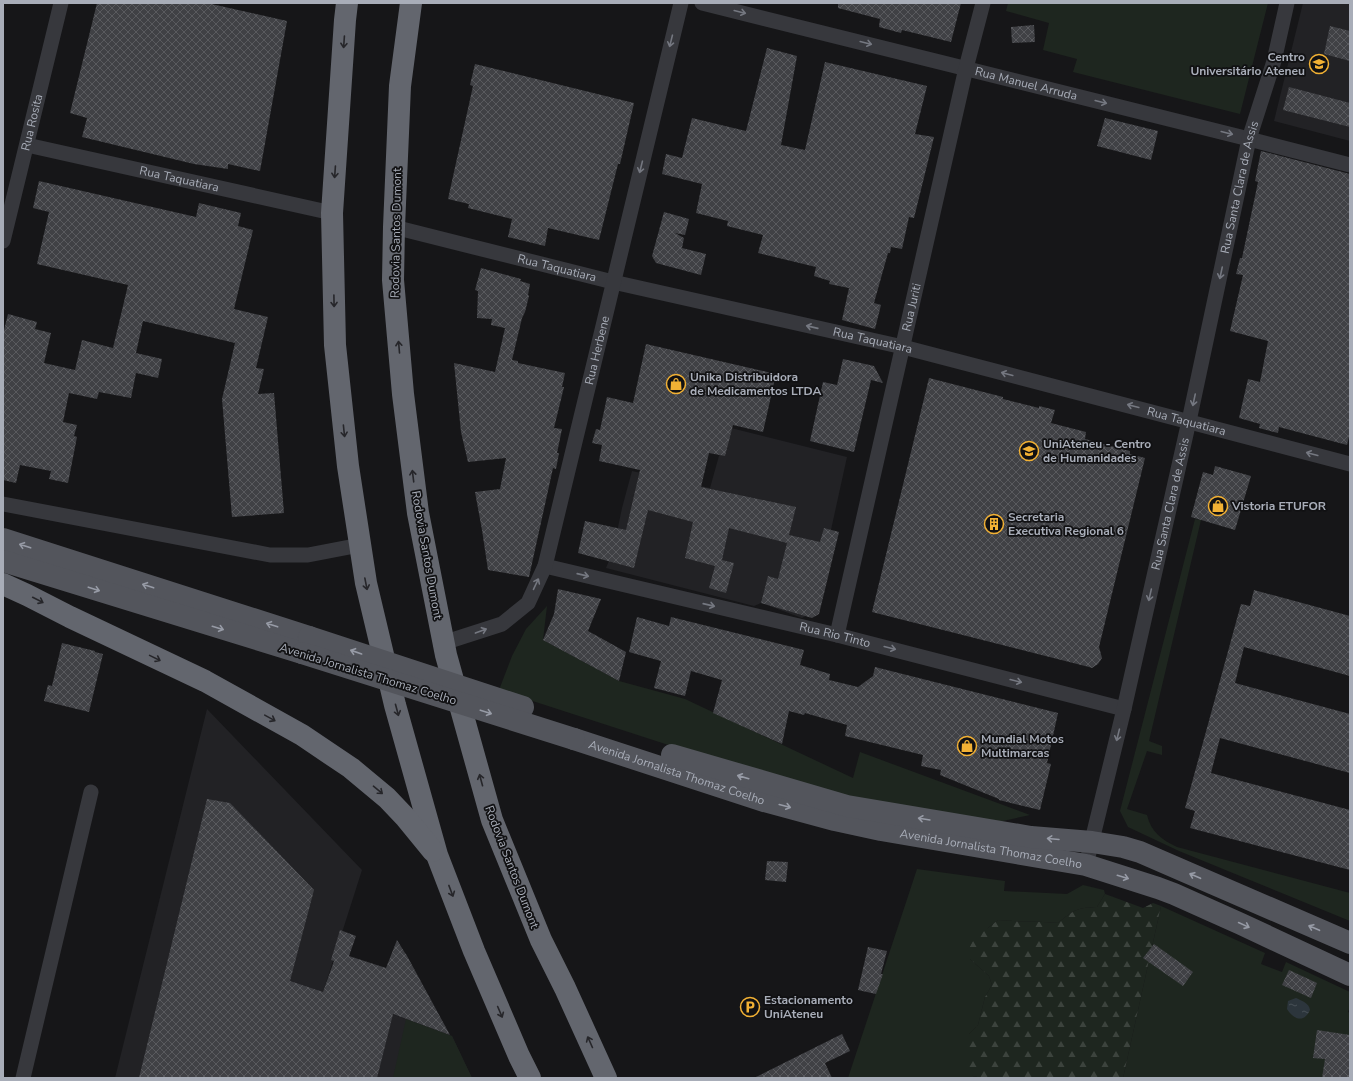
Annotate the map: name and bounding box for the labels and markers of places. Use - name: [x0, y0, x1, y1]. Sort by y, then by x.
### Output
- place label: Centro Universitário Ateneu: [1190, 49, 1305, 79]
- school or university icon: Centro Universitário Ateneu: [1308, 53, 1330, 75]
- place label: Unika Distribuidora de Medicamentos LTDA: [690, 369, 822, 399]
- shop icon: Unika Distribuidora de Medicamentos LTDA: [665, 373, 687, 395]
- place label: UniAteneu - Centro de Humanidades: [1043, 436, 1151, 466]
- school or university icon: UniAteneu - Centro de Humanidades: [1018, 440, 1040, 462]
- shop icon: Vistoria ETUFOR: [1207, 495, 1229, 517]
- place label: Vistoria ETUFOR: [1231, 498, 1327, 514]
- place label: Secretaria Executiva Regional 6: [1008, 509, 1124, 539]
- building icon: Secretaria Executiva Regional 6: [983, 513, 1005, 535]
- place label: Mundial Motos Multimarcas: [981, 731, 1064, 761]
- shop icon: Mundial Motos Multimarcas: [956, 735, 978, 757]
- place label: Estacionamento UniAteneu: [764, 992, 853, 1022]
- parking icon: Estacionamento UniAteneu: [739, 996, 761, 1018]

